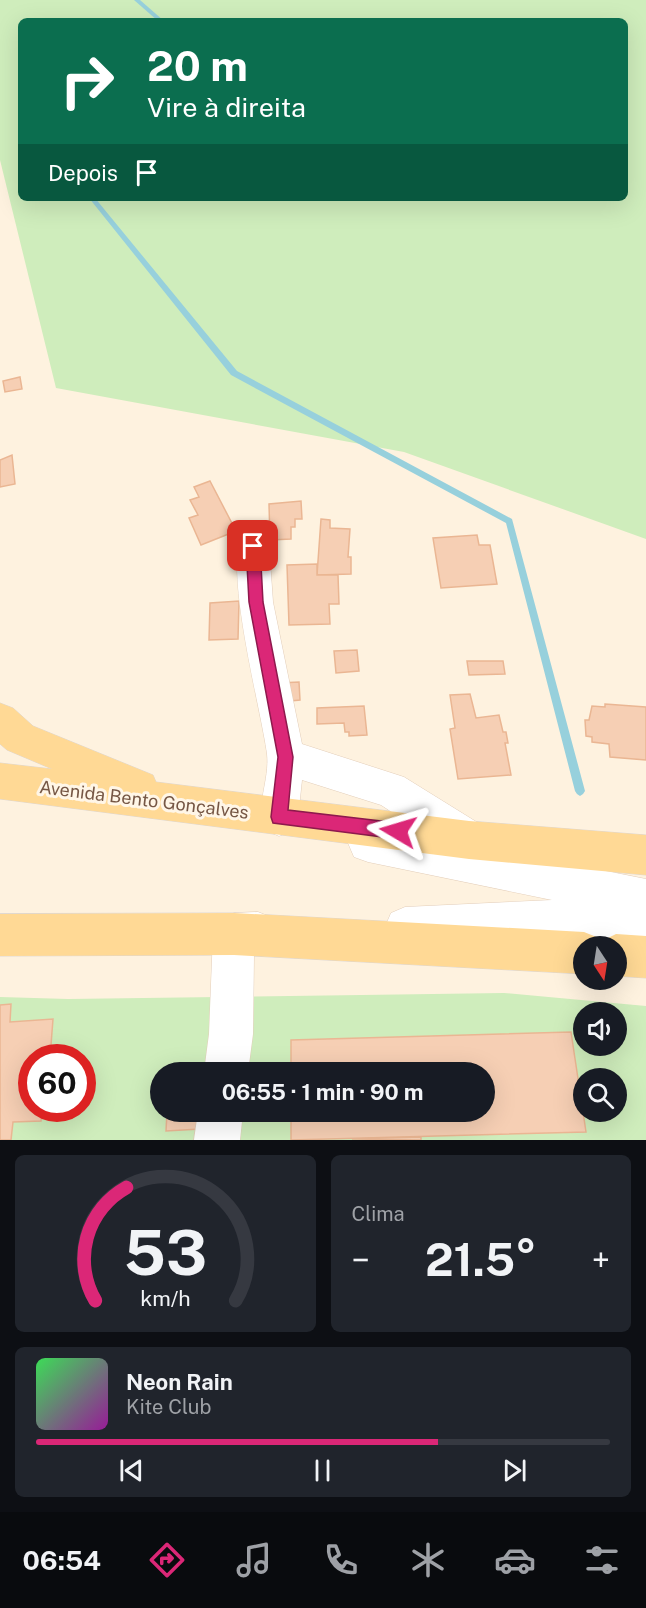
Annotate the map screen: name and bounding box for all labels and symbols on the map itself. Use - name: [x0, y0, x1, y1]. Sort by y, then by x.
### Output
- pin: [227, 520, 278, 571]
- street label: Avenida Bento Gonçalves: [38, 776, 250, 823]
- position arrow: [366, 799, 430, 863]
- north arrow: [573, 936, 627, 990]
- speed limit sign: 60: [18, 1044, 96, 1122]

